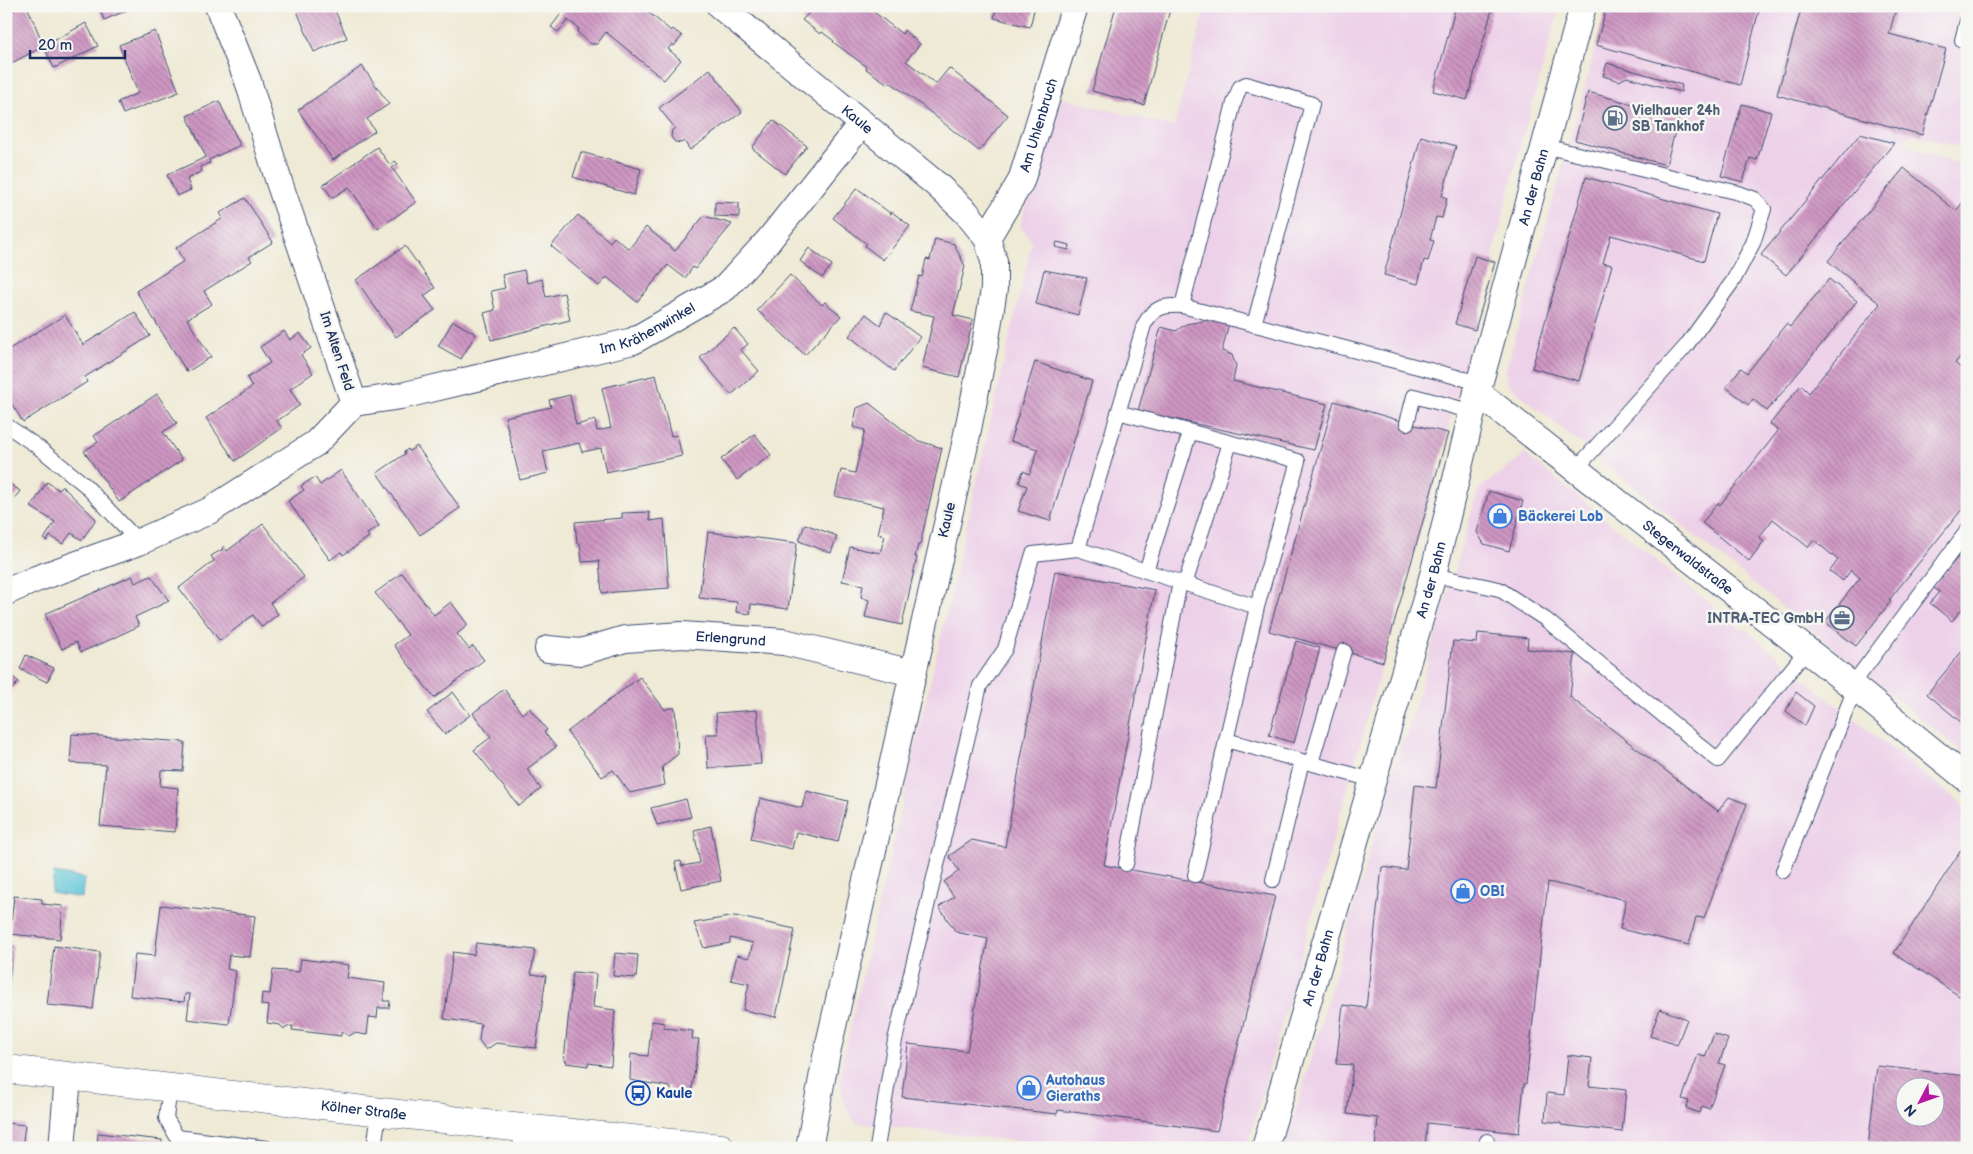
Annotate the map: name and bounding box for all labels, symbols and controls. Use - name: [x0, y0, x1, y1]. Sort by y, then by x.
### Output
- scale bar: [30, 28, 125, 60]
- text: 20 m: [38, 36, 72, 55]
- street label: Am Uhlenbruch: [1016, 76, 1061, 174]
- street label: Kaule: [838, 101, 877, 137]
- place label: Vielhauer 24h SB Tankhof: [1632, 102, 1720, 135]
- fuel station icon: Vielhauer 24h SB Tankhof: [1602, 105, 1628, 131]
- street label: An der Bahn: [1515, 147, 1552, 227]
- street label: Im Krähenwinkel: [598, 299, 698, 357]
- street label: Im Alten Feld: [316, 309, 358, 393]
- street label: Kaule: [935, 501, 959, 539]
- shop icon: Bäckerei Lob: [1487, 503, 1513, 529]
- place label: Bäckerei Lob: [1518, 508, 1603, 525]
- street label: Stegerwaldstraße: [1639, 516, 1737, 598]
- street label: An der Bahn: [1412, 540, 1449, 620]
- office icon: INTRA-TEC GmbH: [1829, 605, 1855, 631]
- place label: INTRA-TEC GmbH: [1707, 610, 1824, 627]
- street label: Erlengrund: [695, 627, 766, 649]
- shop icon: OBI: [1450, 878, 1476, 904]
- place label: OBI: [1480, 883, 1505, 900]
- street label: An der Bahn: [1299, 927, 1337, 1008]
- place label: Autohaus Gieraths: [1045, 1072, 1105, 1105]
- shop icon: Autohaus Gieraths: [1016, 1075, 1042, 1101]
- north arrow: [1896, 1076, 1946, 1126]
- bus stop icon: Kaule: [625, 1080, 651, 1106]
- place label: Kaule: [656, 1085, 692, 1102]
- street label: Kölner Straße: [320, 1097, 408, 1123]
- text: N: [1901, 1101, 1920, 1120]

